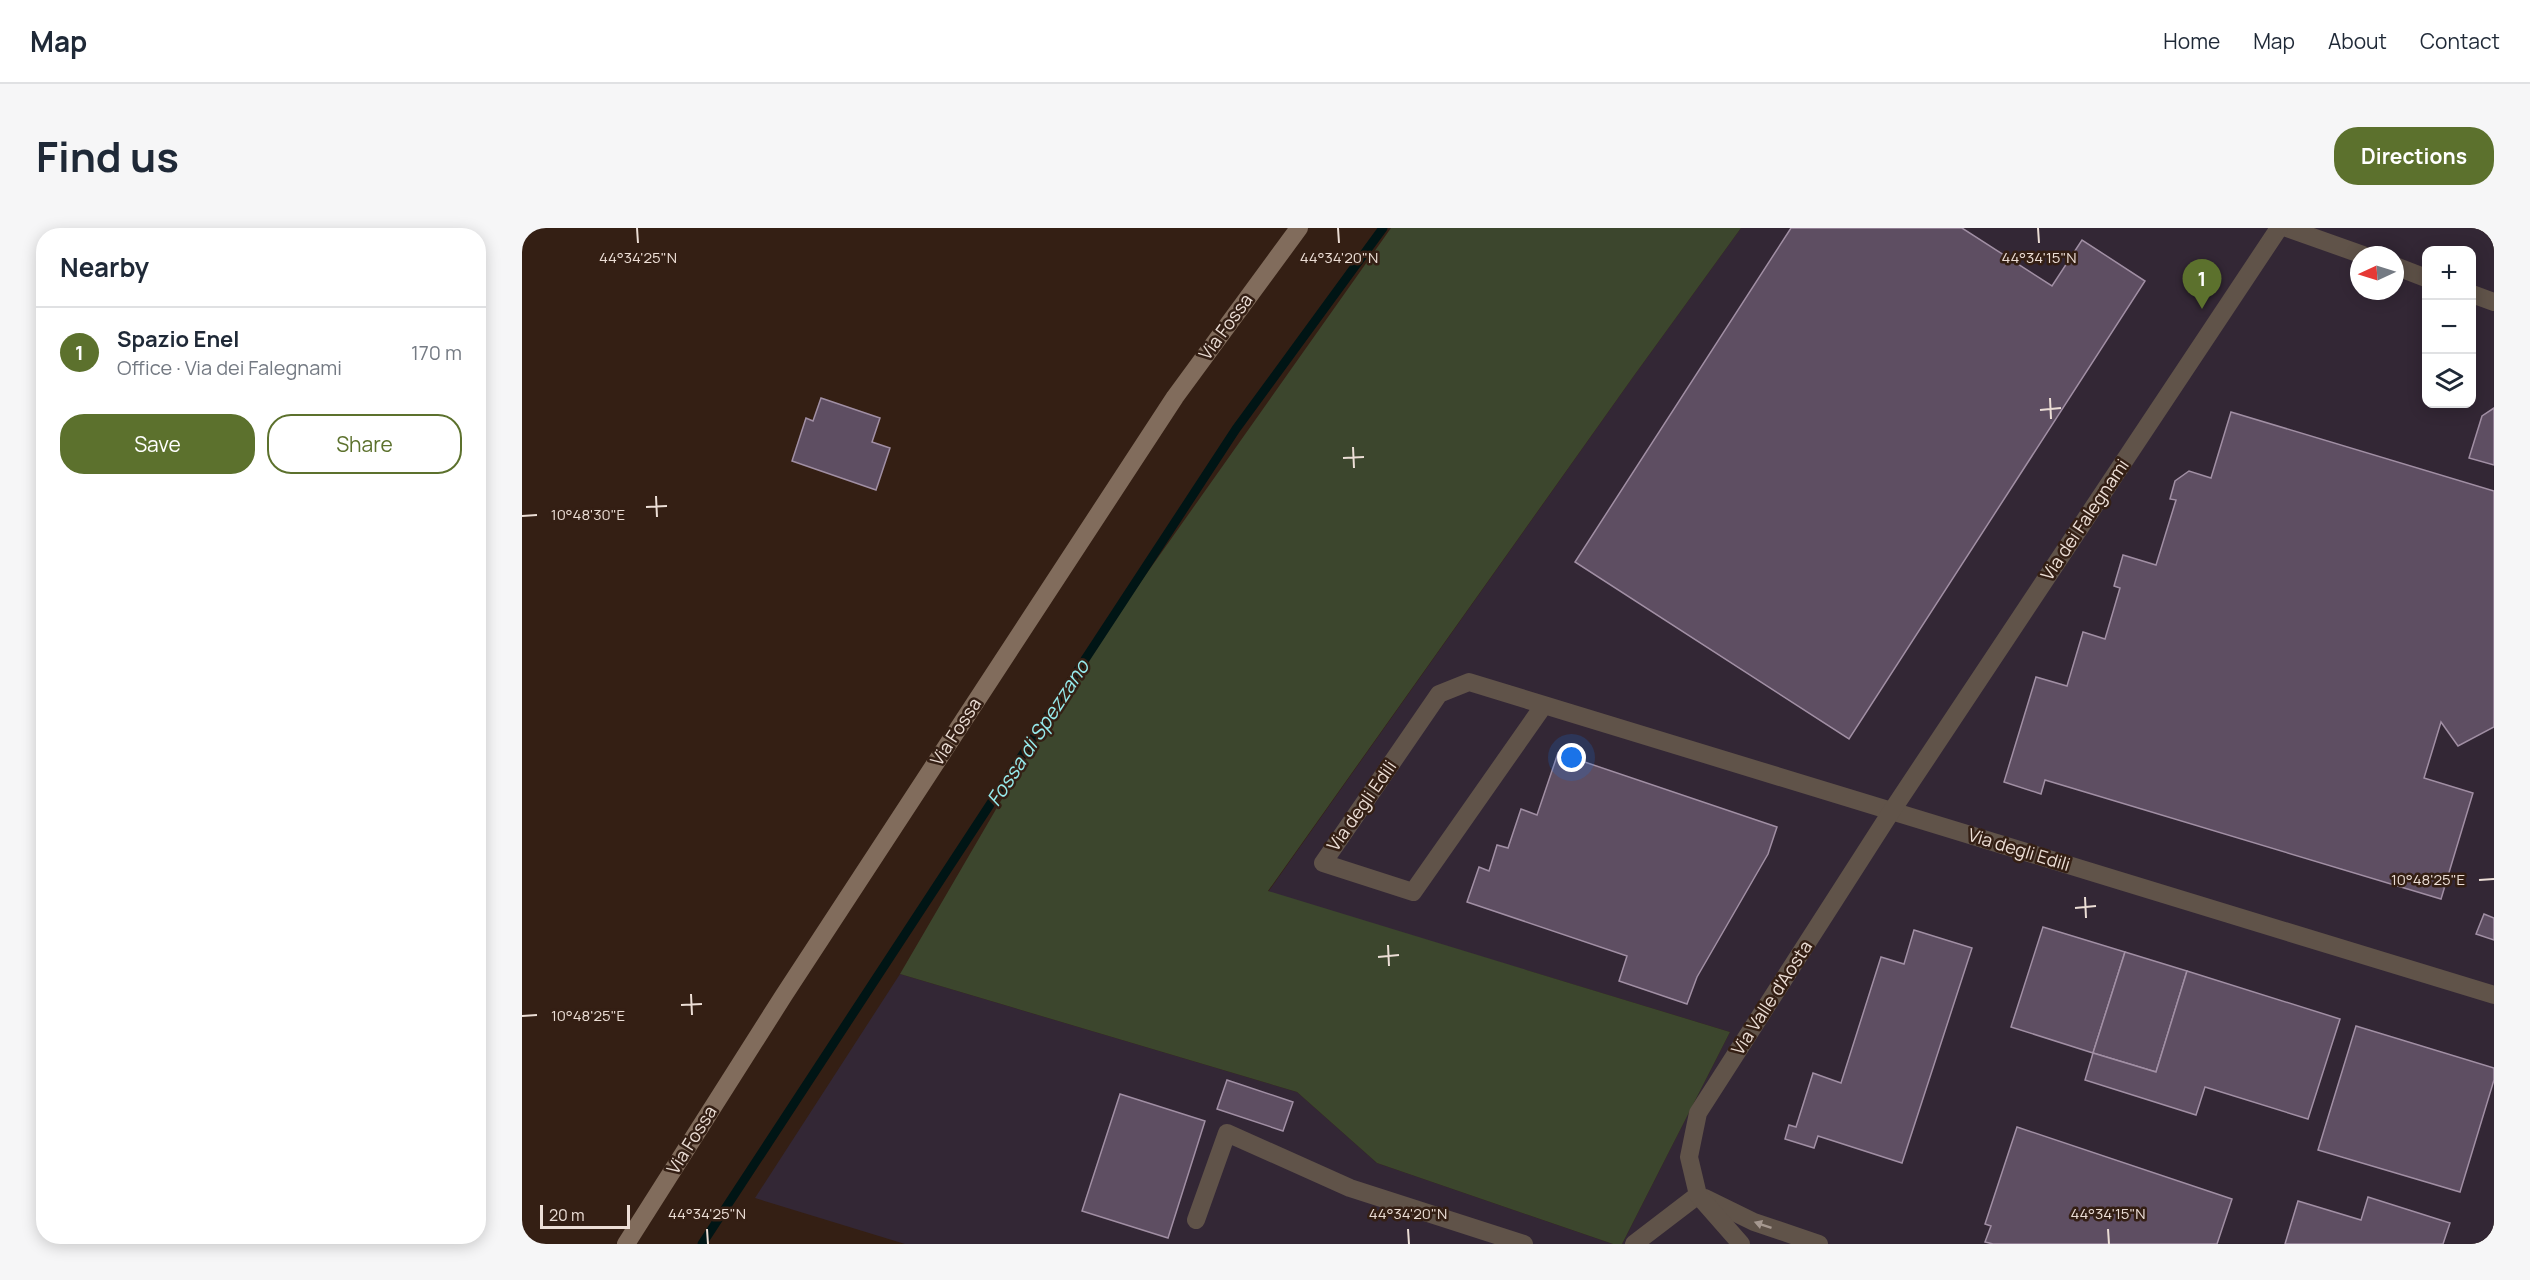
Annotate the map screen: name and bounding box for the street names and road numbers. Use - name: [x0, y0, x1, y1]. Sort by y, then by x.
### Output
- street label: Via Fossa: [1193, 288, 1257, 364]
- street label: Via dei Falegnami: [2035, 454, 2134, 585]
- street label: Via Fossa: [924, 693, 986, 770]
- street label: Via degli Edili: [1321, 755, 1401, 856]
- street label: Via degli Edili: [1965, 822, 2073, 876]
- street label: Via Valle d'Aosta: [1725, 936, 1817, 1059]
- street label: Via Fossa: [661, 1101, 722, 1178]

